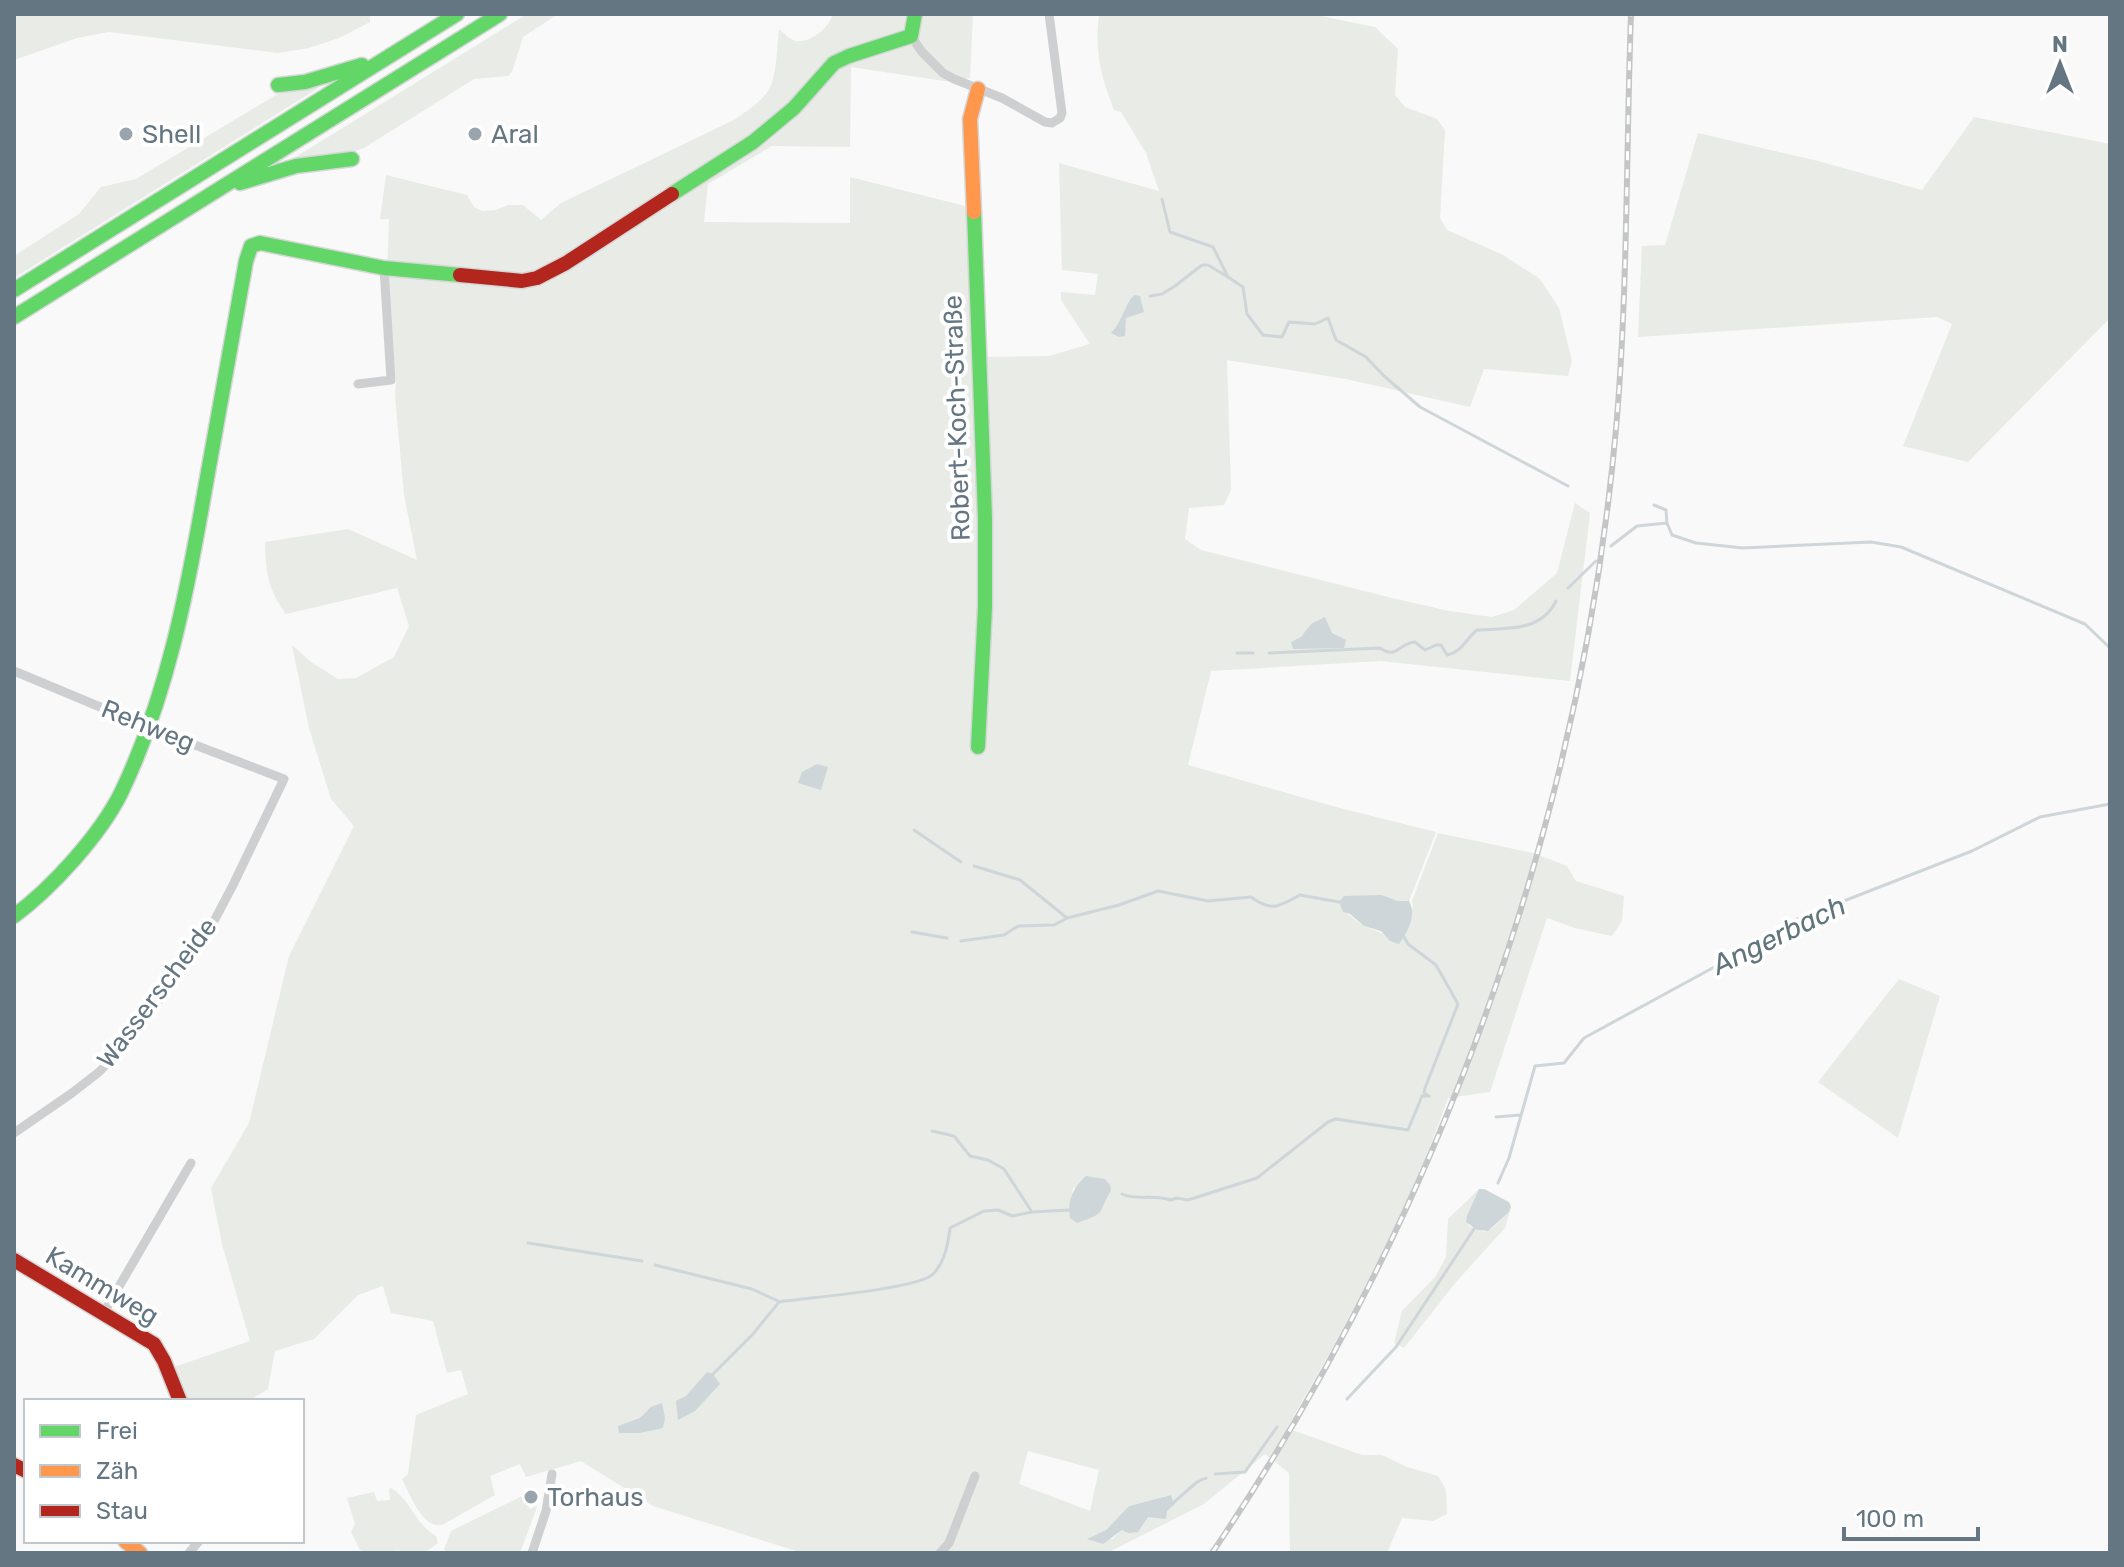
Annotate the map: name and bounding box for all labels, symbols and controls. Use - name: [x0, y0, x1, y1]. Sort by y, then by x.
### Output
- north arrow: [2020, 24, 2100, 104]
- text: N: [2052, 31, 2068, 58]
- place label: Shell: [142, 119, 201, 150]
- place label: Aral: [491, 119, 539, 150]
- marker: Shell: [117, 125, 135, 143]
- marker: Aral: [466, 125, 484, 143]
- street label: Robert-Koch-Straße: [937, 294, 977, 542]
- street label: Rehweg: [97, 693, 199, 759]
- water label: Angerbach: [1705, 889, 1851, 982]
- street label: Wasserscheide: [90, 912, 224, 1074]
- street label: Kammweg: [40, 1240, 164, 1332]
- legend: [24, 1399, 304, 1543]
- text: Frei: [96, 1417, 138, 1445]
- text: Zäh: [96, 1457, 138, 1485]
- place label: Torhaus: [547, 1482, 643, 1513]
- marker: Torhaus: [522, 1488, 540, 1506]
- scale bar: [1844, 1491, 1978, 1541]
- text: Stau: [96, 1497, 148, 1525]
- text: 100 m: [1856, 1505, 1924, 1533]

